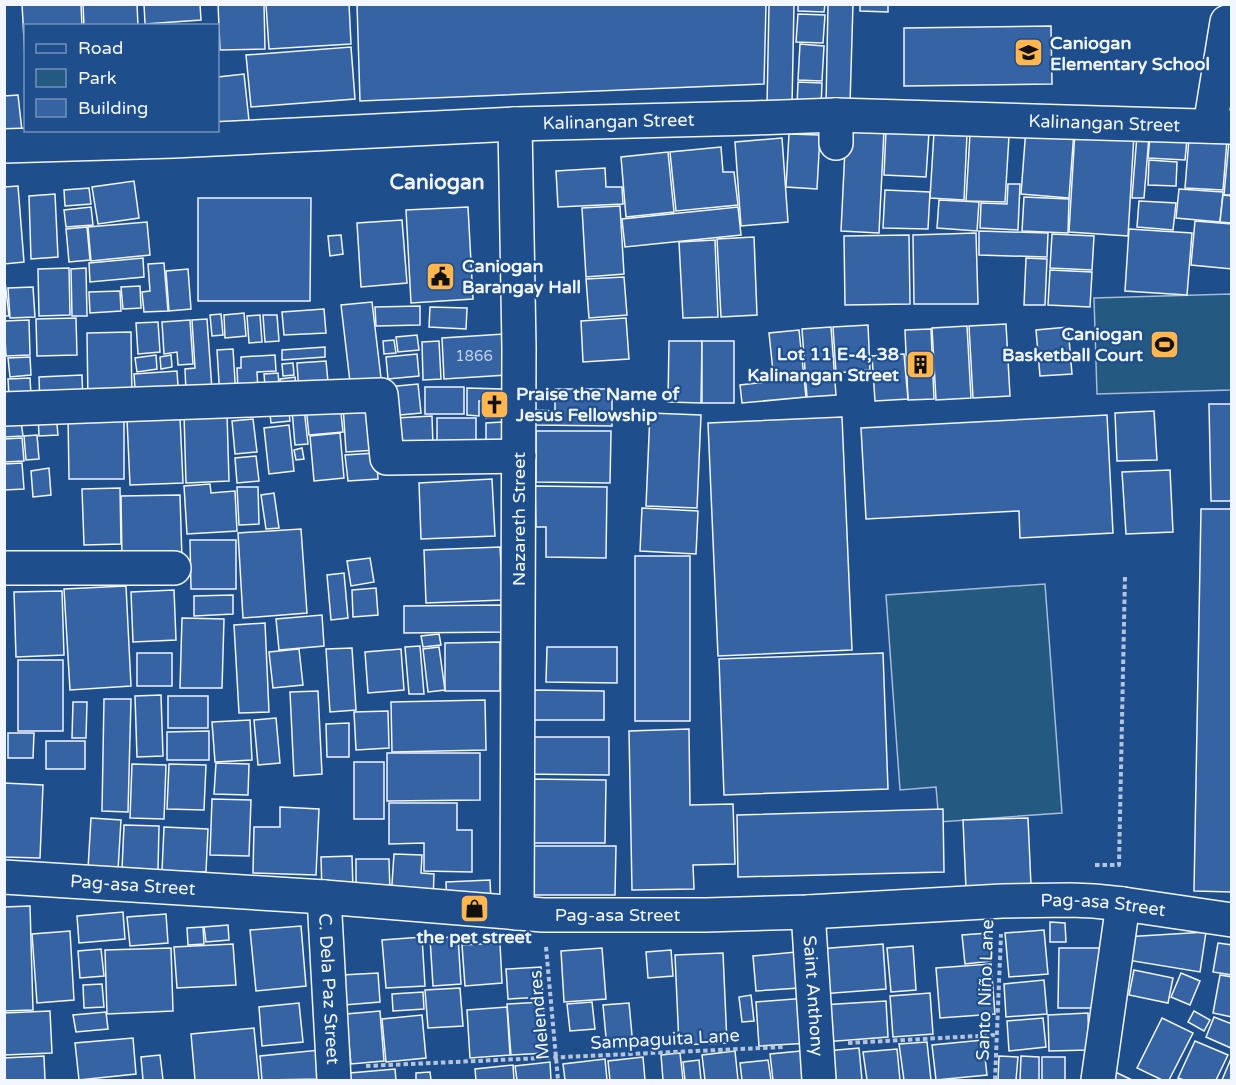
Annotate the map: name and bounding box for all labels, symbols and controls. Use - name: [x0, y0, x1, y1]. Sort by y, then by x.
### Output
- legend: [24, 24, 219, 132]
- place label: Caniogan Elementary School: [1050, 32, 1210, 75]
- text: Road: [78, 37, 123, 59]
- school or university icon: Caniogan Elementary School: [1013, 37, 1045, 69]
- text: Park: [78, 67, 117, 89]
- text: Building: [78, 97, 148, 119]
- street label: Kalinangan Street: [542, 108, 695, 134]
- street label: Kalinangan Street: [1028, 110, 1181, 136]
- district label: Caniogan: [389, 170, 485, 195]
- place label: Caniogan Barangay Hall: [462, 255, 581, 298]
- public building icon: Caniogan Barangay Hall: [425, 260, 457, 292]
- place label: Caniogan Basketball Court: [1002, 323, 1143, 366]
- sports icon: Caniogan Basketball Court: [1148, 328, 1180, 360]
- place label: Lot 11 E-4, 38 Kalinangan Street: [747, 343, 899, 386]
- house number: 1866: [455, 347, 493, 365]
- building icon: Lot 11 E-4, 38 Kalinangan Street: [904, 348, 936, 380]
- place label: Praise the Name of Jesus Fellowship: [515, 383, 680, 426]
- church icon: Praise the Name of Jesus Fellowship: [479, 388, 511, 420]
- street label: Nazareth Street: [508, 452, 530, 586]
- street label: Pag-asa Street: [69, 870, 196, 900]
- street label: Pag-asa Street: [1040, 889, 1167, 921]
- shop icon: the pet street: [458, 892, 490, 924]
- street label: Pag-asa Street: [555, 904, 681, 926]
- street label: C. Dela Paz Street: [314, 913, 344, 1065]
- street label: Santo Niño Lane: [972, 919, 998, 1061]
- place label: the pet street: [416, 926, 532, 948]
- street label: Saint Anthony: [799, 935, 828, 1057]
- street label: Melendres: [524, 969, 554, 1061]
- street label: Sampaguita Lane: [590, 1024, 740, 1054]

